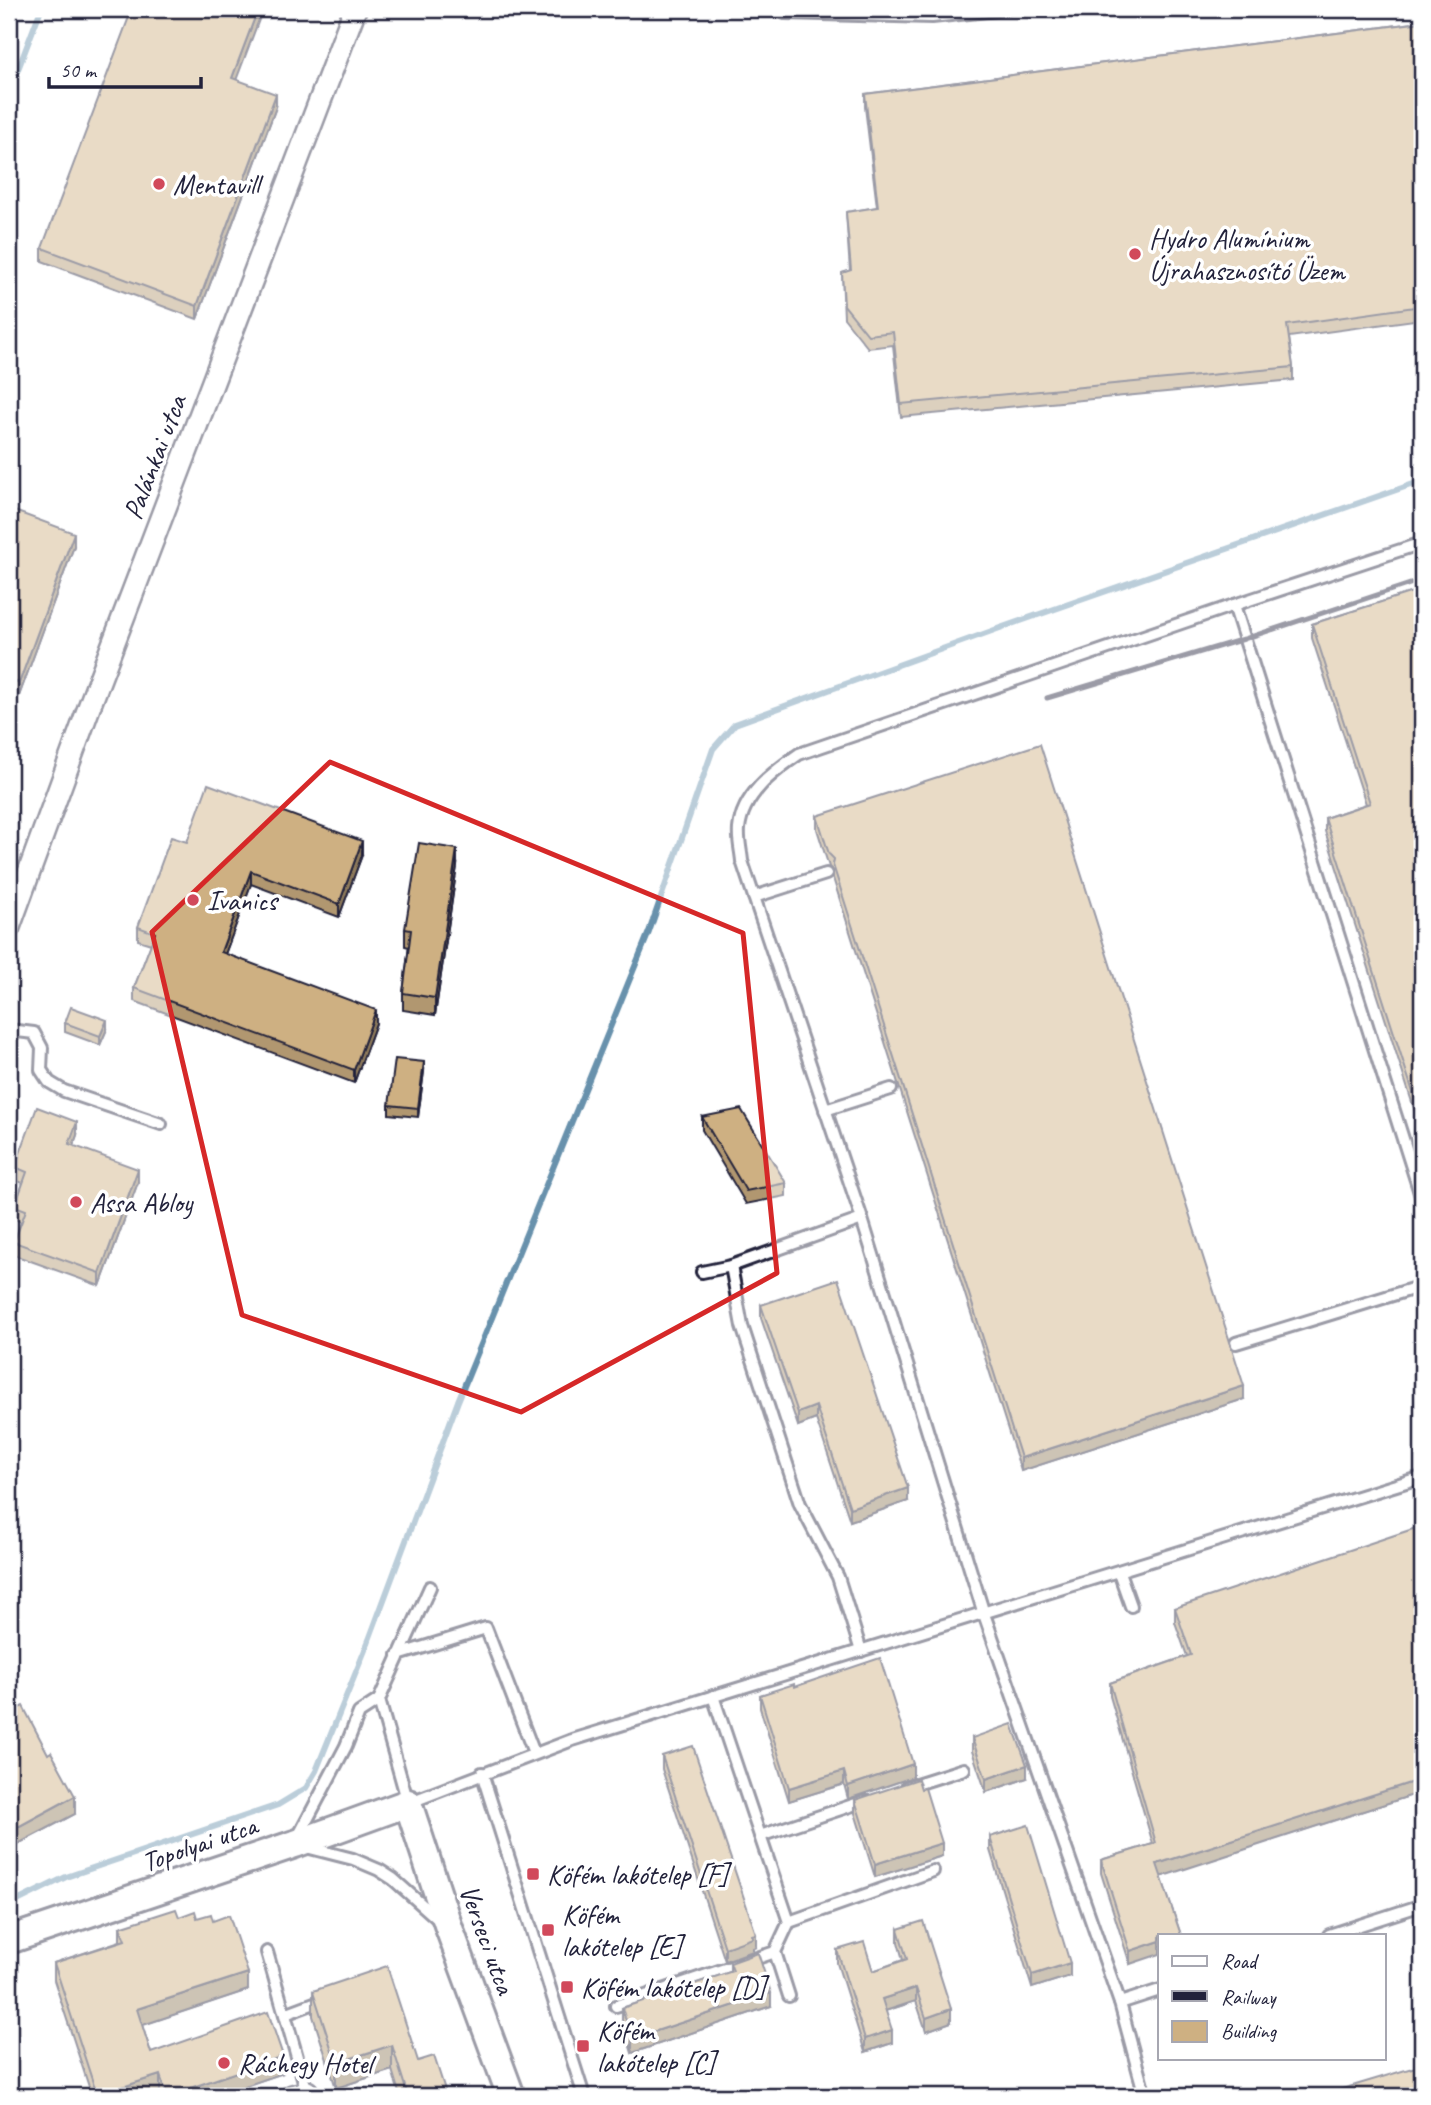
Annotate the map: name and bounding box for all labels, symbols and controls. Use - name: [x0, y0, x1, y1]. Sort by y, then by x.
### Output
- scale bar: [49, 46, 201, 90]
- text: 50 m: [60, 57, 98, 83]
- place label: Mentavill: [173, 167, 265, 202]
- marker: Mentavill: [151, 176, 167, 192]
- place label: Hydro Alumínium Újrahasznosító Üzem: [1149, 221, 1346, 288]
- marker: Hydro Alumínium Újrahasznosító Üzem: [1127, 246, 1143, 262]
- street label: Palánkai utca: [115, 389, 195, 524]
- place label: Ivanics: [207, 883, 279, 918]
- marker: Ivanics: [185, 892, 201, 908]
- place label: Assa Abloy: [90, 1185, 195, 1220]
- marker: Assa Abloy: [68, 1194, 84, 1210]
- street label: Topolyai utca: [137, 1807, 264, 1879]
- place label: Köfém lakótelep [F]: [547, 1857, 733, 1892]
- marker: Köfém lakótelep [F]: [525, 1866, 541, 1882]
- street label: Verseci utca: [452, 1880, 524, 2000]
- place label: Köfém lakótelep [E]: [562, 1897, 687, 1964]
- marker: Köfém lakótelep [E]: [540, 1922, 556, 1938]
- legend: [1158, 1934, 1386, 2060]
- text: Road: [1221, 1948, 1260, 1974]
- place label: Köfém lakótelep [D]: [581, 1970, 771, 2005]
- marker: Köfém lakótelep [D]: [559, 1979, 575, 1995]
- text: Railway: [1221, 1984, 1277, 2010]
- place label: Köfém lakótelep [C]: [597, 2013, 720, 2080]
- text: Building: [1221, 2018, 1278, 2044]
- marker: Köfém lakótelep [C]: [575, 2038, 591, 2054]
- place label: Ráchegy Hotel: [238, 2046, 377, 2081]
- marker: Ráchegy Hotel: [216, 2055, 232, 2071]

